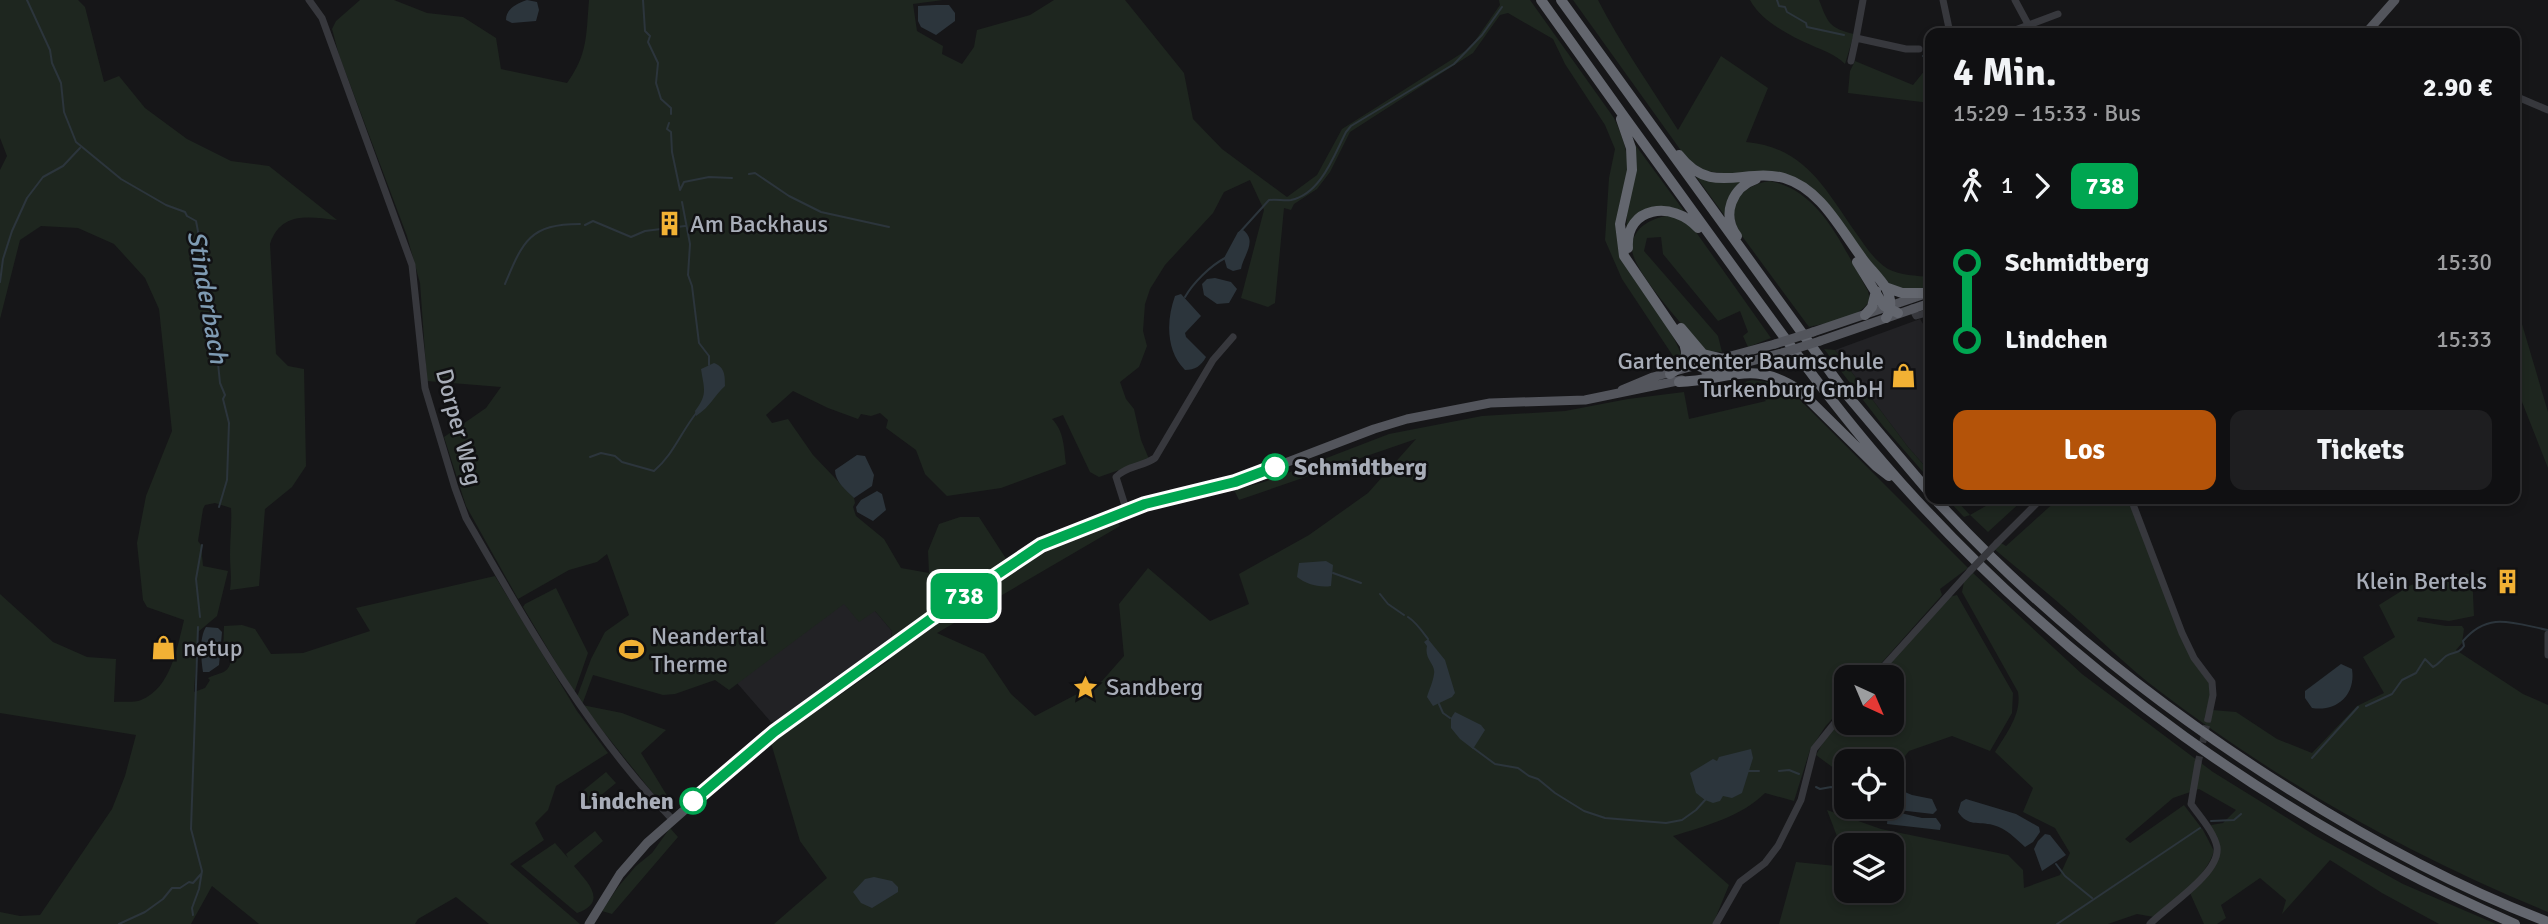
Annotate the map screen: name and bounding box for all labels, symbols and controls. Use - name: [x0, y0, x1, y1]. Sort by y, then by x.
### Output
- text: 4 Min.: [1953, 49, 2057, 96]
- text: 2.90 €: [2423, 72, 2492, 104]
- text: 15:29 – 15:33 · Bus: [1953, 99, 2141, 128]
- icon: walk: [1953, 167, 1991, 205]
- icon: forward: [2023, 167, 2061, 205]
- text: 1: [2001, 171, 2013, 200]
- text: 738: [2085, 171, 2124, 201]
- place label: Am Backhaus: [690, 209, 828, 239]
- building icon: Am Backhaus: [656, 210, 684, 238]
- water label: Stinderbach: [180, 228, 235, 367]
- text: Schmidtberg: [2005, 247, 2149, 279]
- text: 15:30: [2436, 248, 2492, 277]
- text: Lindchen: [2005, 324, 2108, 356]
- text: 15:33: [2436, 325, 2492, 354]
- place label: Gartencenter Baumschule Turkenburg GmbH: [1617, 346, 1884, 404]
- shop icon: Gartencenter Baumschule Turkenburg GmbH: [1890, 361, 1918, 389]
- street label: Dorper Weg: [429, 365, 489, 489]
- button: Los: [1953, 410, 2216, 490]
- button: Tickets: [2230, 410, 2492, 490]
- place label: Schmidtberg: [1294, 452, 1427, 482]
- marker: Schmidtberg: [1262, 454, 1288, 480]
- place label: Klein Bertels: [2355, 566, 2487, 596]
- building icon: Klein Bertels: [2493, 567, 2521, 595]
- line badge: 738: [924, 573, 1004, 619]
- text: 738: [945, 581, 983, 611]
- place label: Neandertal Therme: [651, 621, 766, 679]
- place label: netup: [183, 633, 242, 663]
- shop icon: netup: [149, 634, 177, 662]
- sports icon: Neandertal Therme: [617, 636, 645, 664]
- north arrow: [1834, 665, 1904, 735]
- map controls: [1834, 665, 1904, 903]
- place label: Sandberg: [1106, 672, 1203, 702]
- place icon: Sandberg: [1072, 673, 1100, 701]
- button: locate: [1834, 749, 1904, 819]
- place label: Lindchen: [579, 786, 674, 816]
- marker: Lindchen: [680, 788, 706, 814]
- button: layers: [1834, 833, 1904, 903]

